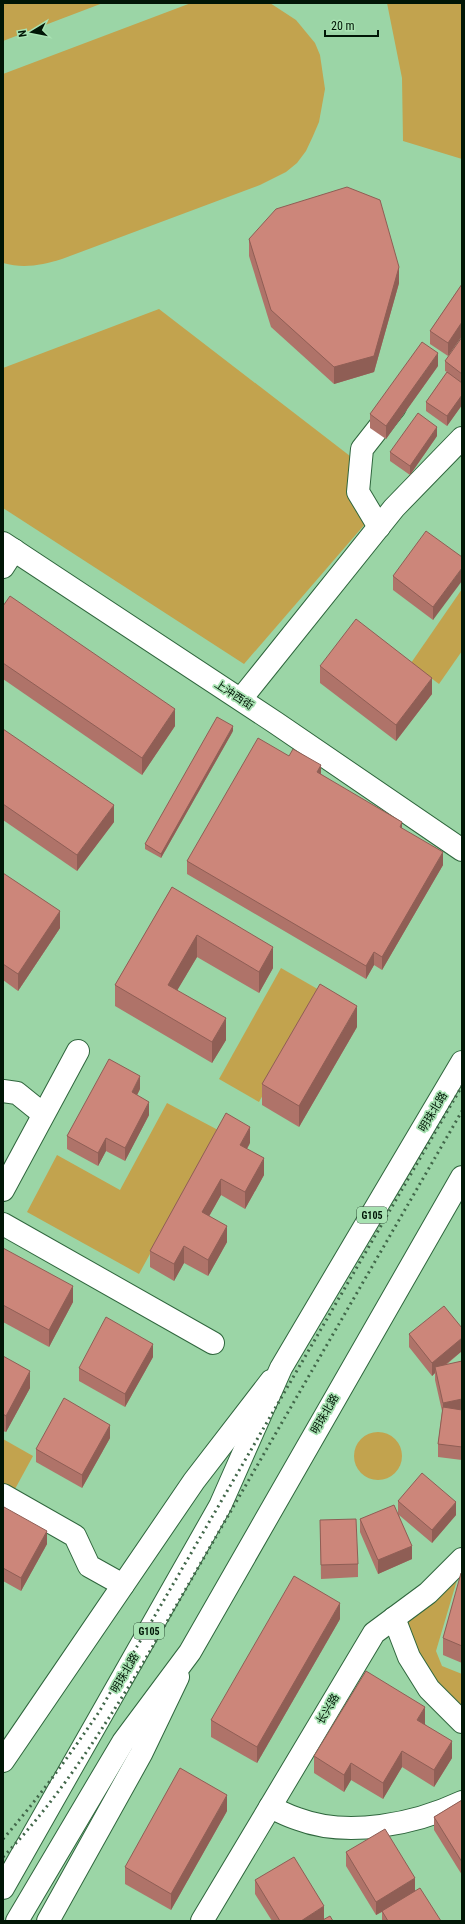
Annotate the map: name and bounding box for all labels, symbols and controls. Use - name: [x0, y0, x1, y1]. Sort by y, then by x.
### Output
- north arrow: [12, 12, 52, 52]
- scale bar: [325, 12, 378, 38]
- text: 20 m: [331, 19, 355, 33]
- text: N: [16, 29, 30, 38]
- street label: 上沖西街: [212, 678, 256, 712]
- street label: 明珠北路: [416, 1090, 450, 1134]
- road number: G105: [357, 1207, 387, 1223]
- street label: 明珠北路: [308, 1392, 342, 1436]
- road number: G105: [134, 1623, 164, 1639]
- street label: 明珠北路: [108, 1651, 142, 1695]
- street label: 长兴路: [314, 1692, 342, 1726]

